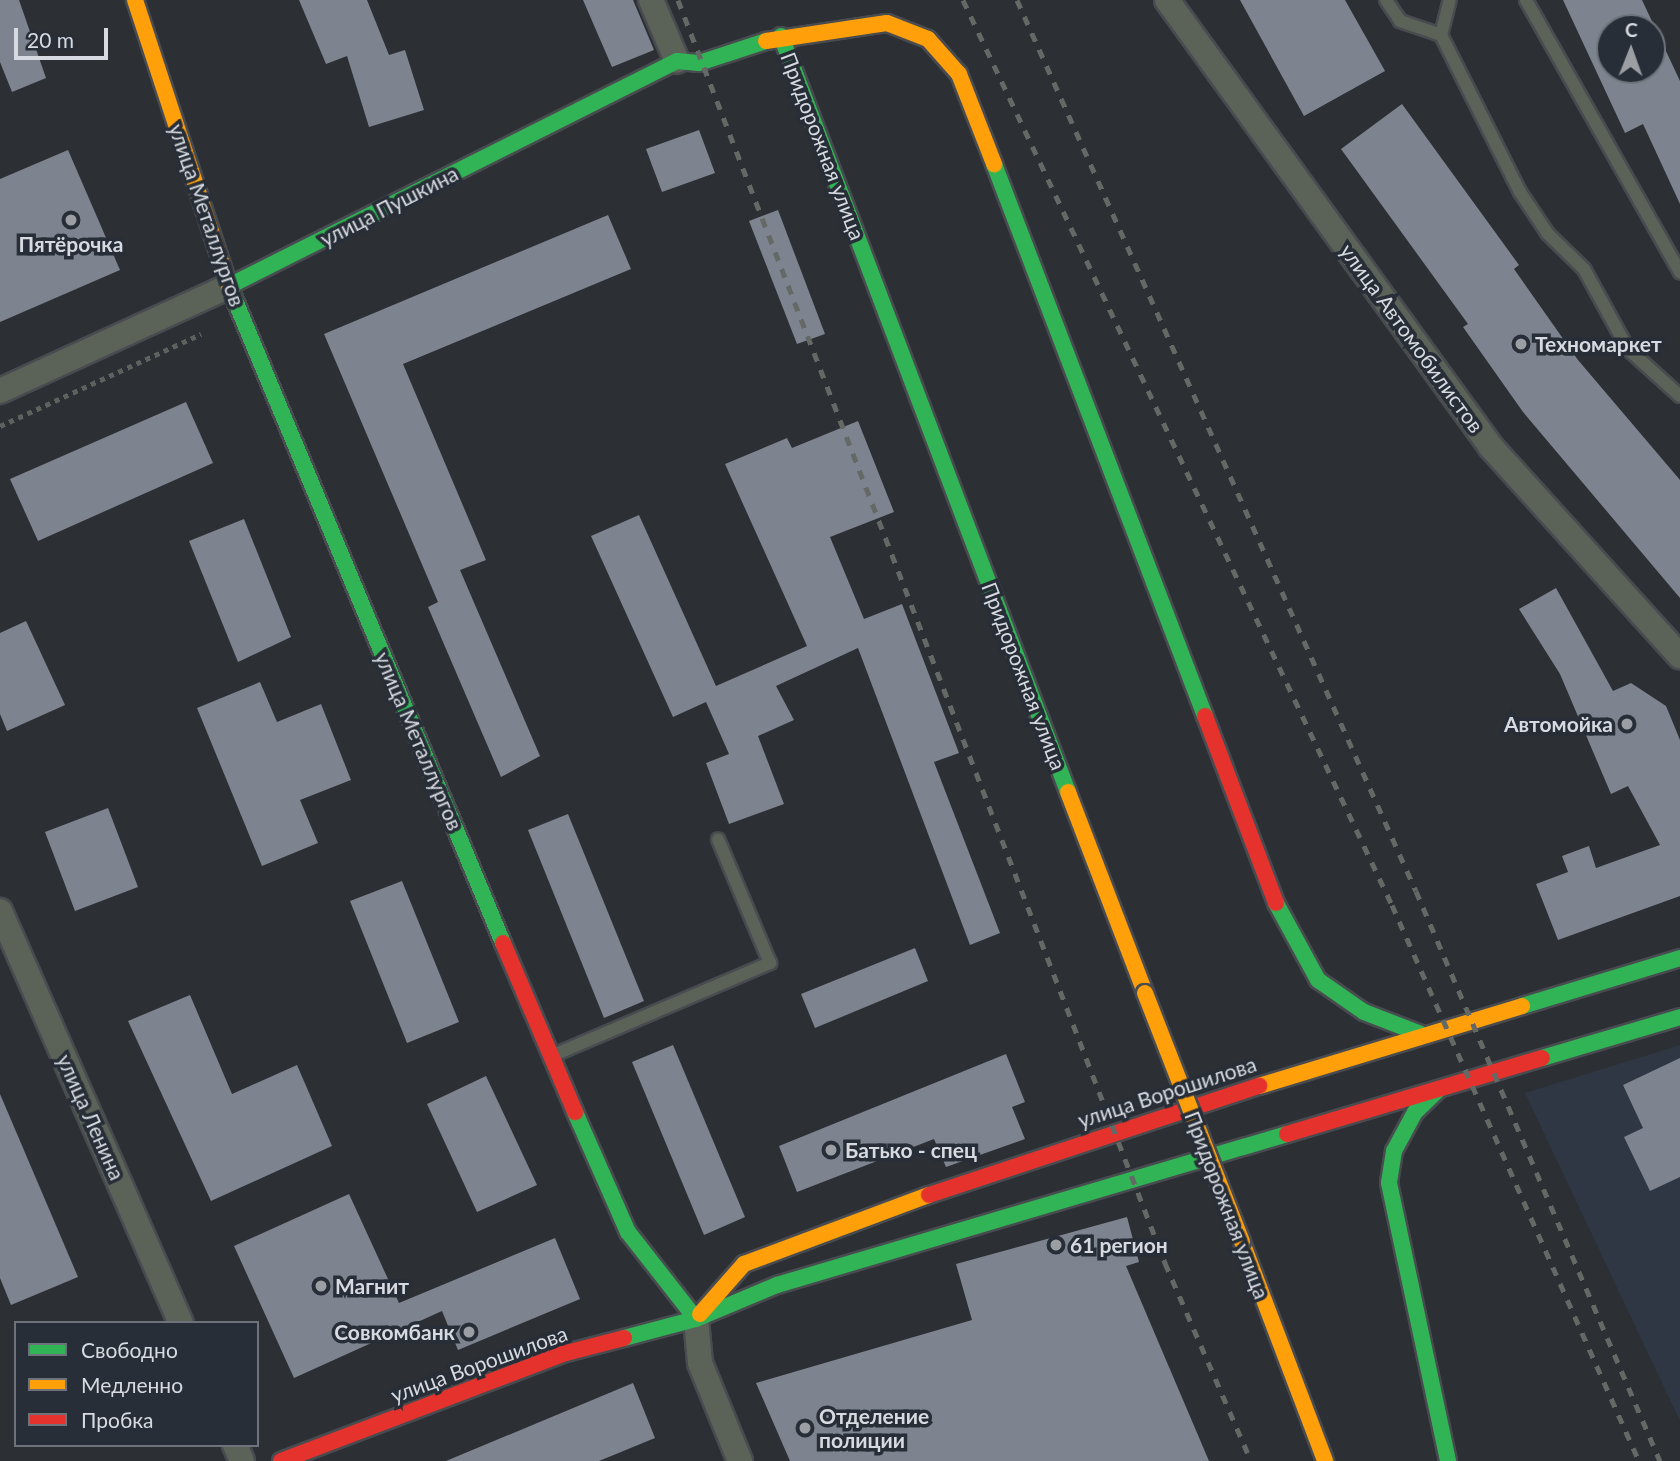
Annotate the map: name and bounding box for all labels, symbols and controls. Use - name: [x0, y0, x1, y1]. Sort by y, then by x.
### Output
- scale bar: [18, 14, 112, 58]
- north arrow: [1596, 14, 1666, 84]
- text: С: [1625, 18, 1638, 41]
- text: 20 m: [27, 27, 74, 52]
- street label: Придорожная улица: [776, 49, 870, 243]
- street label: улица Металлургов: [164, 120, 250, 310]
- street label: улица Пушкина: [316, 160, 462, 252]
- marker: Пятёрочка: [63, 212, 79, 228]
- place label: Пятёрочка: [19, 231, 123, 257]
- street label: улица Автомобилистов: [1335, 239, 1489, 437]
- place label: Техномаркет: [1535, 331, 1662, 357]
- marker: Техномаркет: [1513, 336, 1529, 352]
- street label: Придорожная улица: [977, 579, 1071, 773]
- street label: улица Металлургов: [370, 648, 468, 834]
- place label: Автомойка: [1504, 711, 1613, 737]
- marker: Автомойка: [1619, 716, 1635, 732]
- street label: улица Ленина: [52, 1050, 130, 1184]
- street label: улица Ворошилова: [1075, 1051, 1259, 1133]
- street label: Придорожная улица: [1180, 1108, 1274, 1302]
- place label: Батько - спец: [845, 1137, 977, 1163]
- marker: Батько - спец: [823, 1142, 839, 1158]
- place label: 61 регион: [1070, 1232, 1168, 1258]
- marker: 61 регион: [1048, 1237, 1064, 1253]
- place label: Магнит: [335, 1273, 409, 1299]
- marker: Магнит: [313, 1278, 329, 1294]
- place label: Совкомбанк: [334, 1319, 455, 1345]
- street label: улица Ворошилова: [387, 1320, 571, 1408]
- legend: [14, 1321, 259, 1447]
- marker: Совкомбанк: [461, 1324, 477, 1340]
- text: Свободно: [81, 1337, 178, 1362]
- text: Медленно: [81, 1372, 183, 1397]
- place label: Отделение полиции: [819, 1403, 929, 1453]
- text: Пробка: [81, 1407, 154, 1432]
- marker: Отделение полиции: [797, 1420, 813, 1436]

